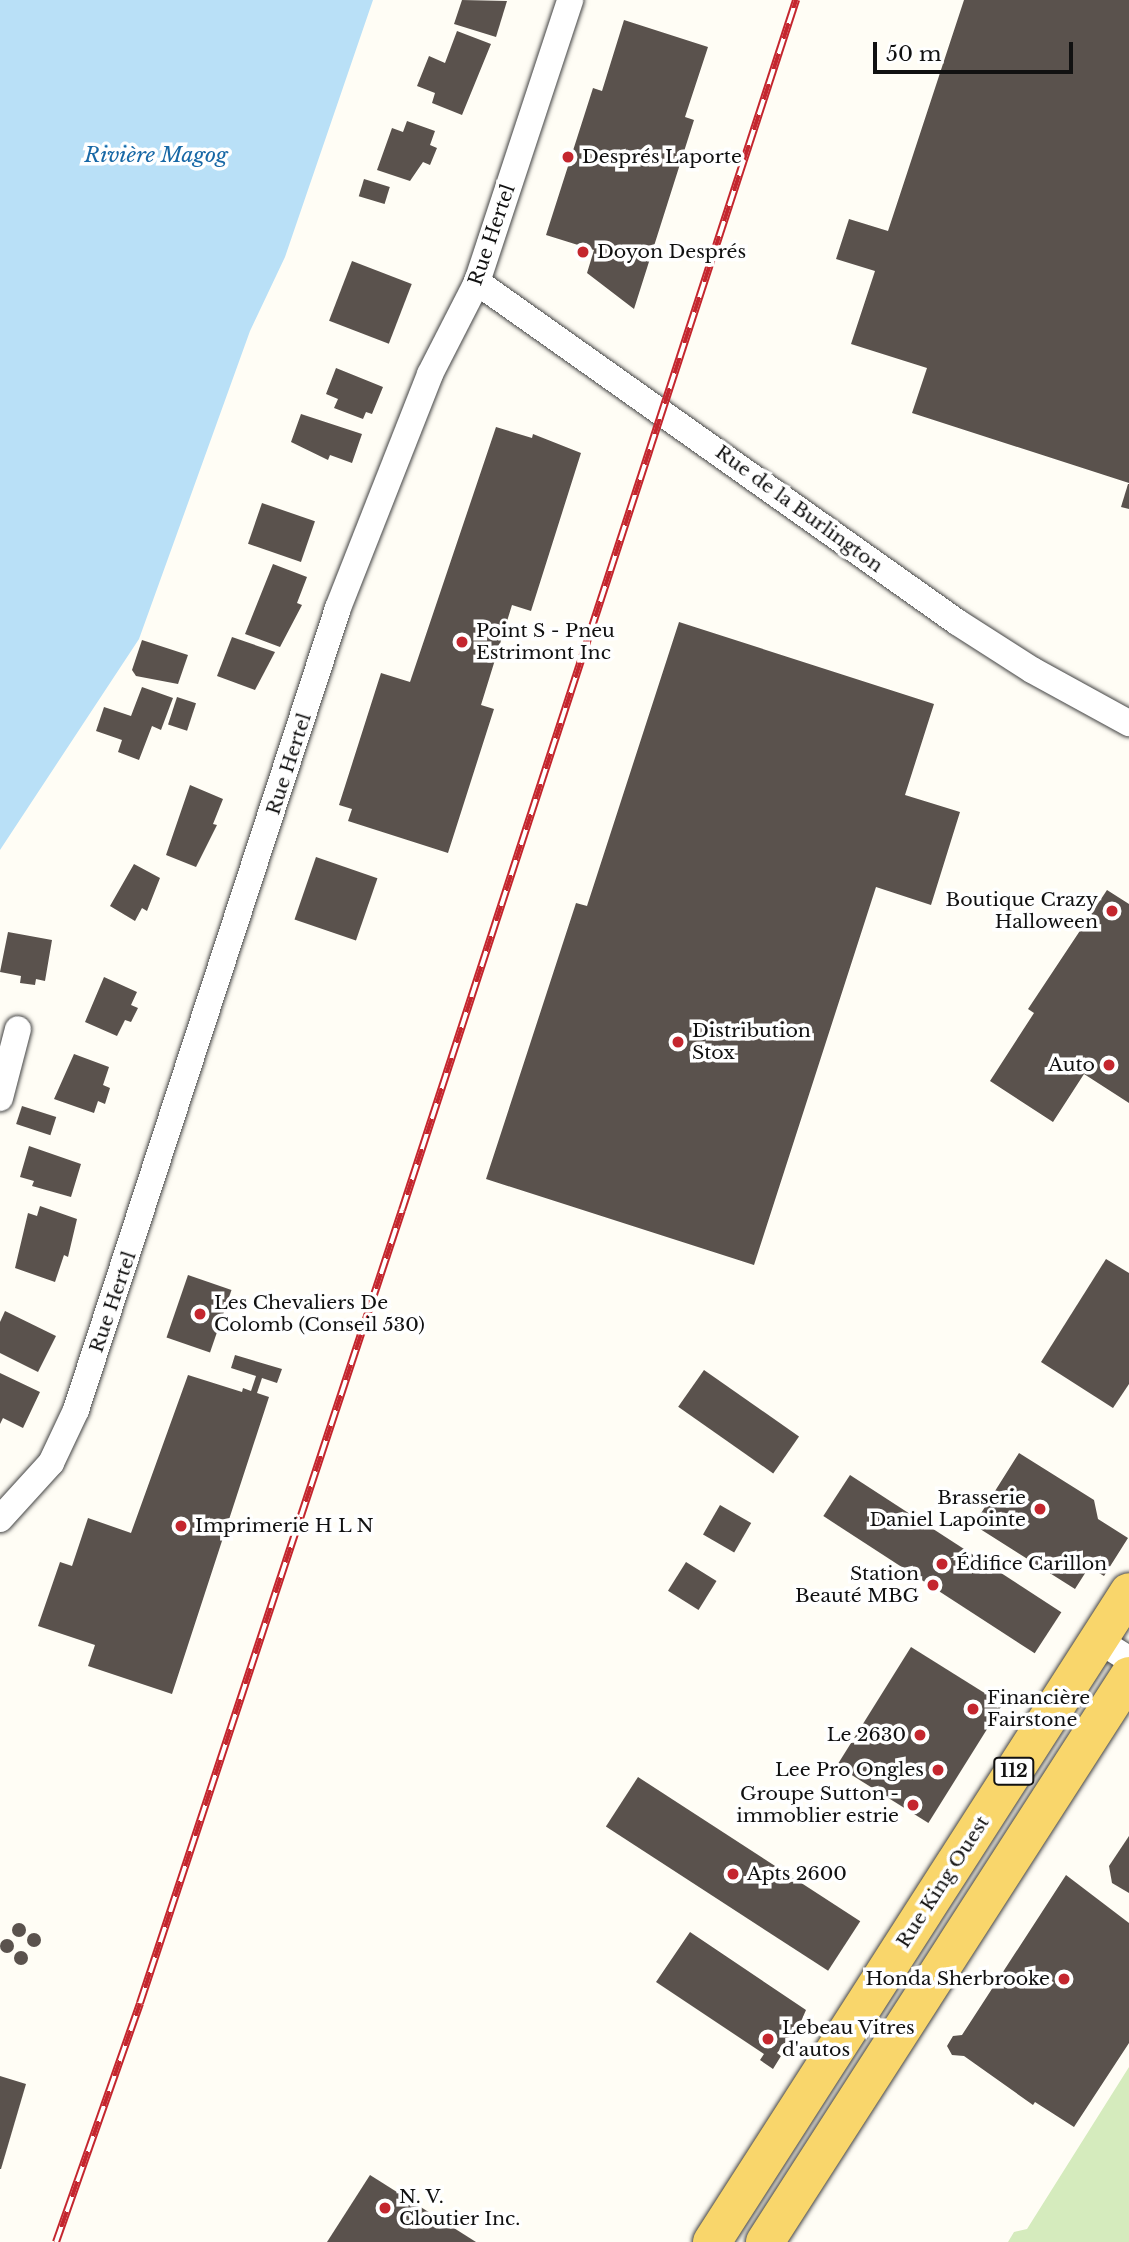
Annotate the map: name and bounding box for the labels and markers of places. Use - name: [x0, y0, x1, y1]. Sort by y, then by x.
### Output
- place label: Després Laporte: [582, 146, 742, 168]
- marker: Després Laporte: [560, 149, 576, 165]
- place label: Doyon Després: [597, 241, 746, 263]
- marker: Doyon Després: [575, 244, 591, 260]
- place label: Point S - Pneu Estrimont Inc: [476, 620, 615, 664]
- marker: Point S - Pneu Estrimont Inc: [454, 634, 470, 650]
- place label: Boutique Crazy Halloween: [946, 889, 1098, 933]
- marker: Boutique Crazy Halloween: [1104, 903, 1120, 919]
- place label: Distribution Stox: [692, 1020, 811, 1064]
- marker: Distribution Stox: [670, 1034, 686, 1050]
- place label: Auto: [1048, 1054, 1095, 1076]
- marker: Auto: [1101, 1057, 1117, 1073]
- place label: Les Chevaliers De Colomb (Conseil 530): [214, 1292, 425, 1336]
- marker: Les Chevaliers De Colomb (Conseil 530): [192, 1306, 208, 1322]
- place label: Brasserie Daniel Lapointe: [869, 1487, 1026, 1531]
- marker: Brasserie Daniel Lapointe: [1032, 1501, 1048, 1517]
- place label: Imprimerie H L N: [195, 1515, 374, 1537]
- marker: Imprimerie H L N: [173, 1518, 189, 1534]
- place label: Édifice Carillon: [956, 1553, 1107, 1575]
- marker: Édifice Carillon: [934, 1556, 950, 1572]
- place label: Station Beauté MBG: [795, 1563, 919, 1607]
- marker: Station Beauté MBG: [925, 1577, 941, 1593]
- place label: Financière Fairstone: [987, 1687, 1090, 1731]
- marker: Financière Fairstone: [965, 1701, 981, 1717]
- place label: Le 2630: [827, 1724, 906, 1746]
- marker: Le 2630: [912, 1727, 928, 1743]
- place label: Lee Pro Ongles: [775, 1759, 924, 1781]
- marker: Lee Pro Ongles: [930, 1762, 946, 1778]
- place label: Groupe Sutton - immoblier estrie: [736, 1783, 899, 1827]
- marker: Groupe Sutton - immoblier estrie: [905, 1797, 921, 1813]
- place label: Apts 2600: [747, 1863, 847, 1885]
- marker: Apts 2600: [725, 1866, 741, 1882]
- place label: Honda Sherbrooke: [865, 1968, 1050, 1990]
- marker: Honda Sherbrooke: [1056, 1971, 1072, 1987]
- place label: Lebeau Vitres d'autos: [782, 2017, 915, 2061]
- marker: Lebeau Vitres d'autos: [760, 2031, 776, 2047]
- place label: N. V. Cloutier Inc.: [399, 2186, 521, 2230]
- marker: N. V. Cloutier Inc.: [377, 2200, 393, 2216]

